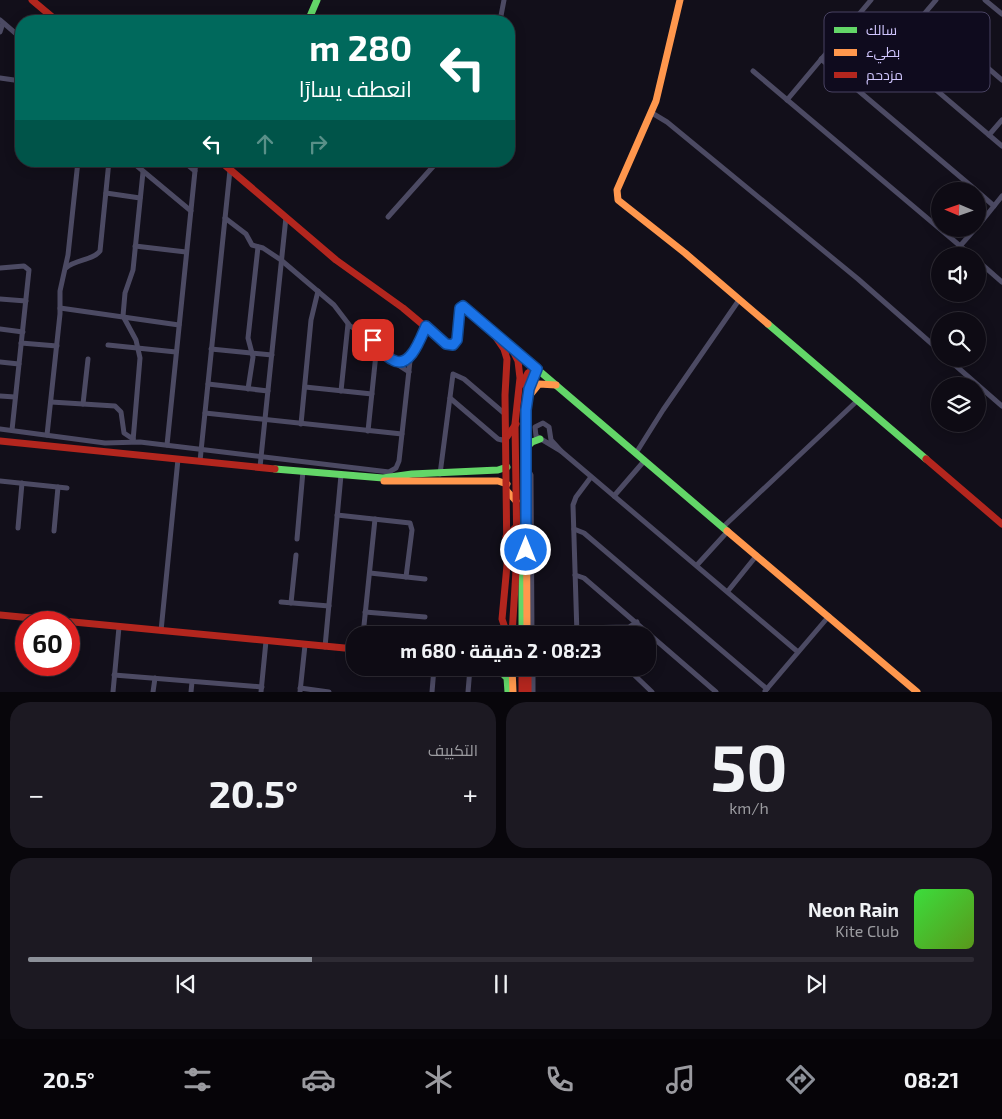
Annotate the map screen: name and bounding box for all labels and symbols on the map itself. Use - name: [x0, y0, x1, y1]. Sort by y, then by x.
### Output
- legend: [824, 12, 990, 92]
- text: سالك: [866, 21, 897, 38]
- text: بطيء: [866, 43, 900, 64]
- text: مزدحم: [866, 66, 903, 85]
- north arrow: [931, 182, 986, 238]
- pin: [352, 319, 394, 361]
- position arrow: [499, 523, 551, 575]
- speed limit sign: 60: [15, 611, 80, 676]

